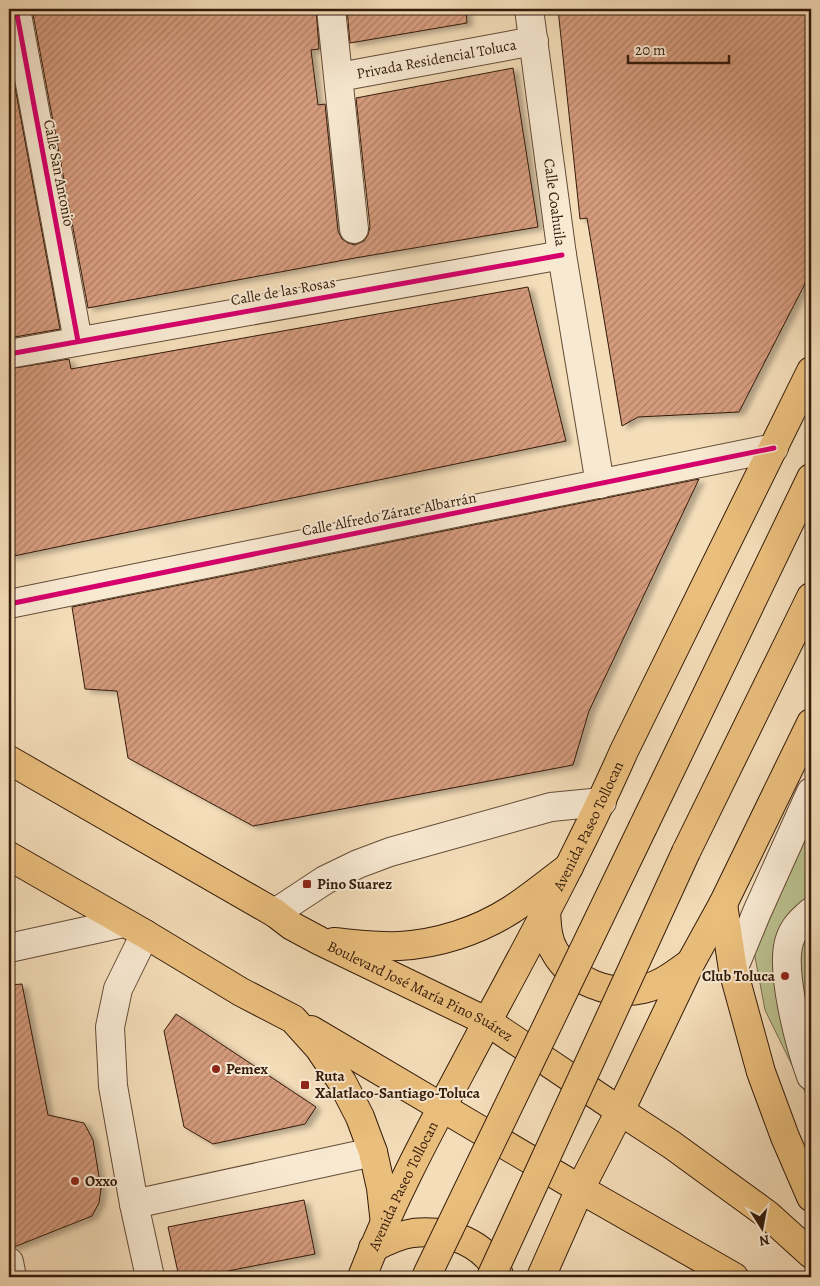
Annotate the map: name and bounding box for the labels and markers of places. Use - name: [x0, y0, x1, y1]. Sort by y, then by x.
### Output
- place label: Pino Suarez: [317, 874, 392, 894]
- marker: Pino Suarez: [301, 878, 313, 890]
- place label: Club Toluca: [702, 966, 776, 986]
- marker: Club Toluca: [779, 970, 791, 982]
- place label: Pemex: [226, 1059, 268, 1079]
- marker: Pemex: [210, 1063, 222, 1075]
- place label: Ruta Xalatlaco-Santiago-Toluca: [315, 1066, 481, 1103]
- marker: Ruta Xalatlaco-Santiago-Toluca: [299, 1079, 311, 1091]
- place label: Oxxo: [85, 1171, 118, 1191]
- marker: Oxxo: [69, 1175, 81, 1187]

